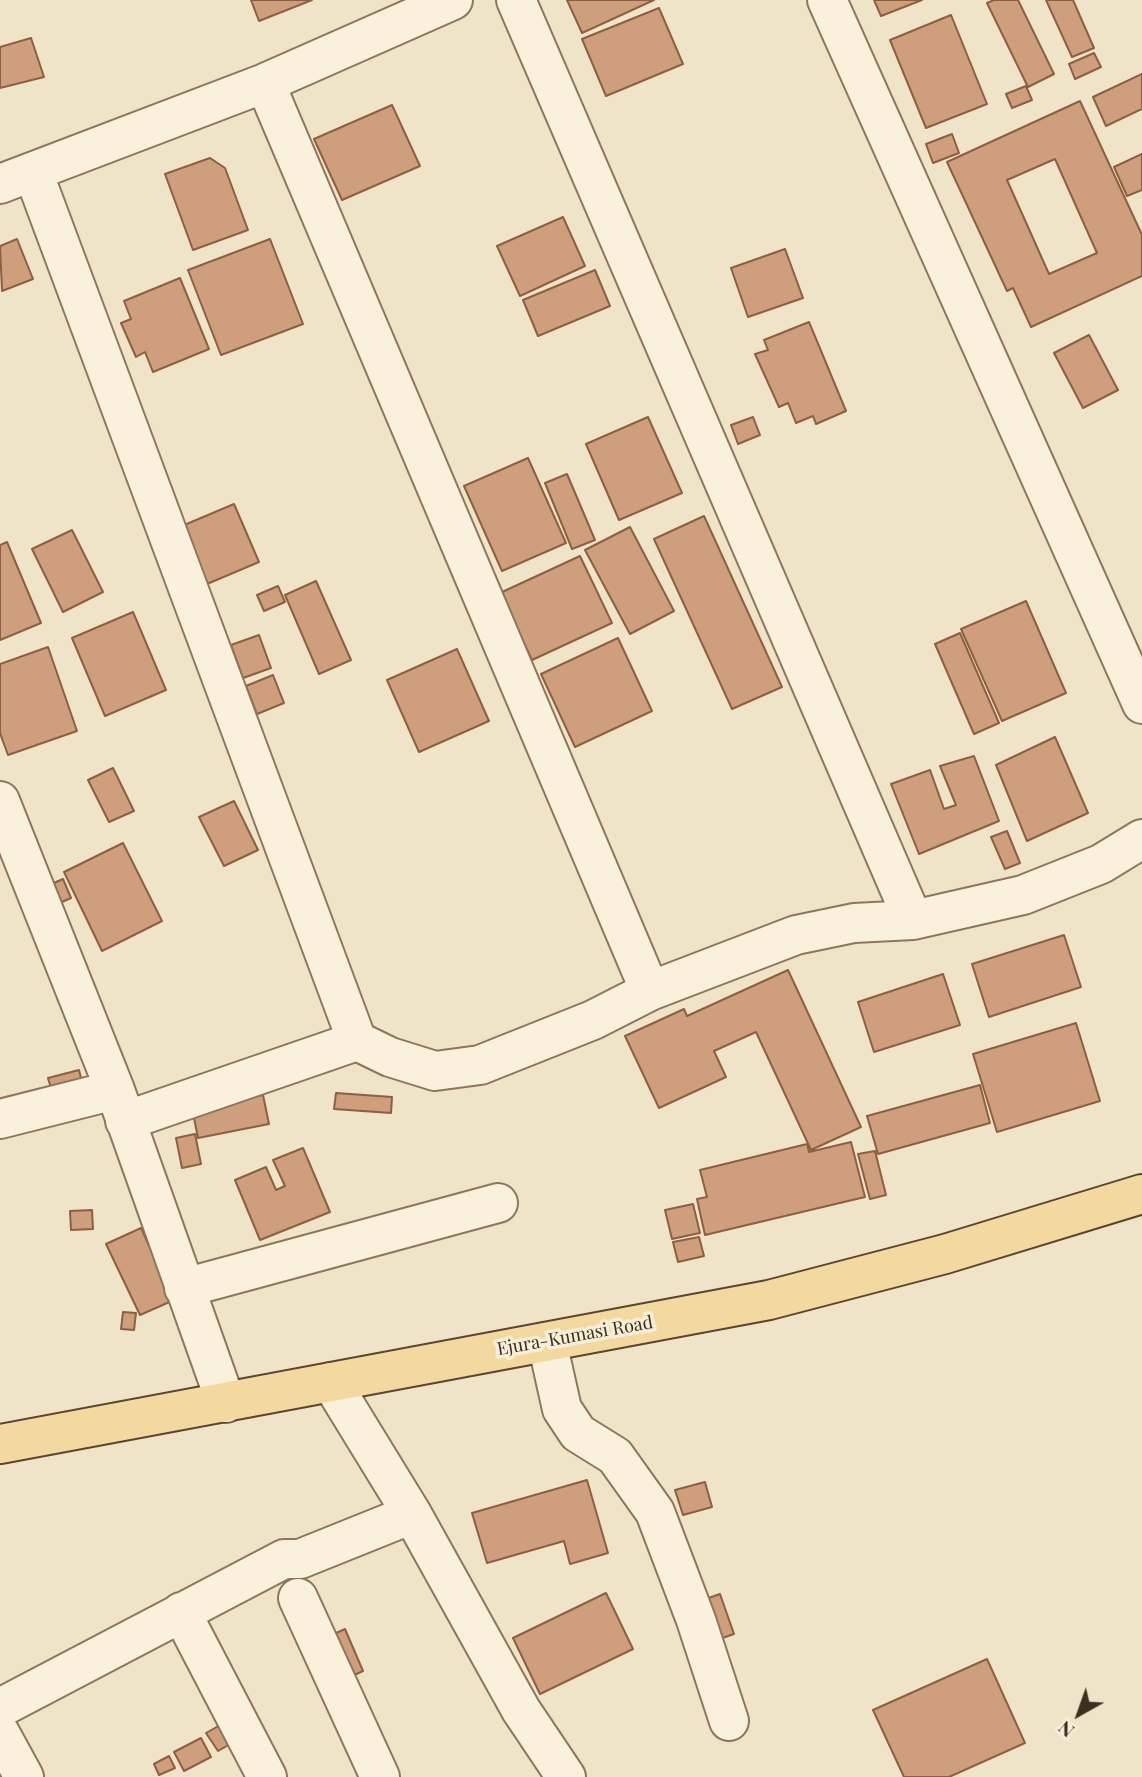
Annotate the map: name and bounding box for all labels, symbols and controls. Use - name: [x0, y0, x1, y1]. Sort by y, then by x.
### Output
- street label: Ejura-Kumasi Road: [495, 1312, 655, 1360]
- north arrow: [1044, 1679, 1114, 1749]
- text: N: [1052, 1716, 1079, 1744]

